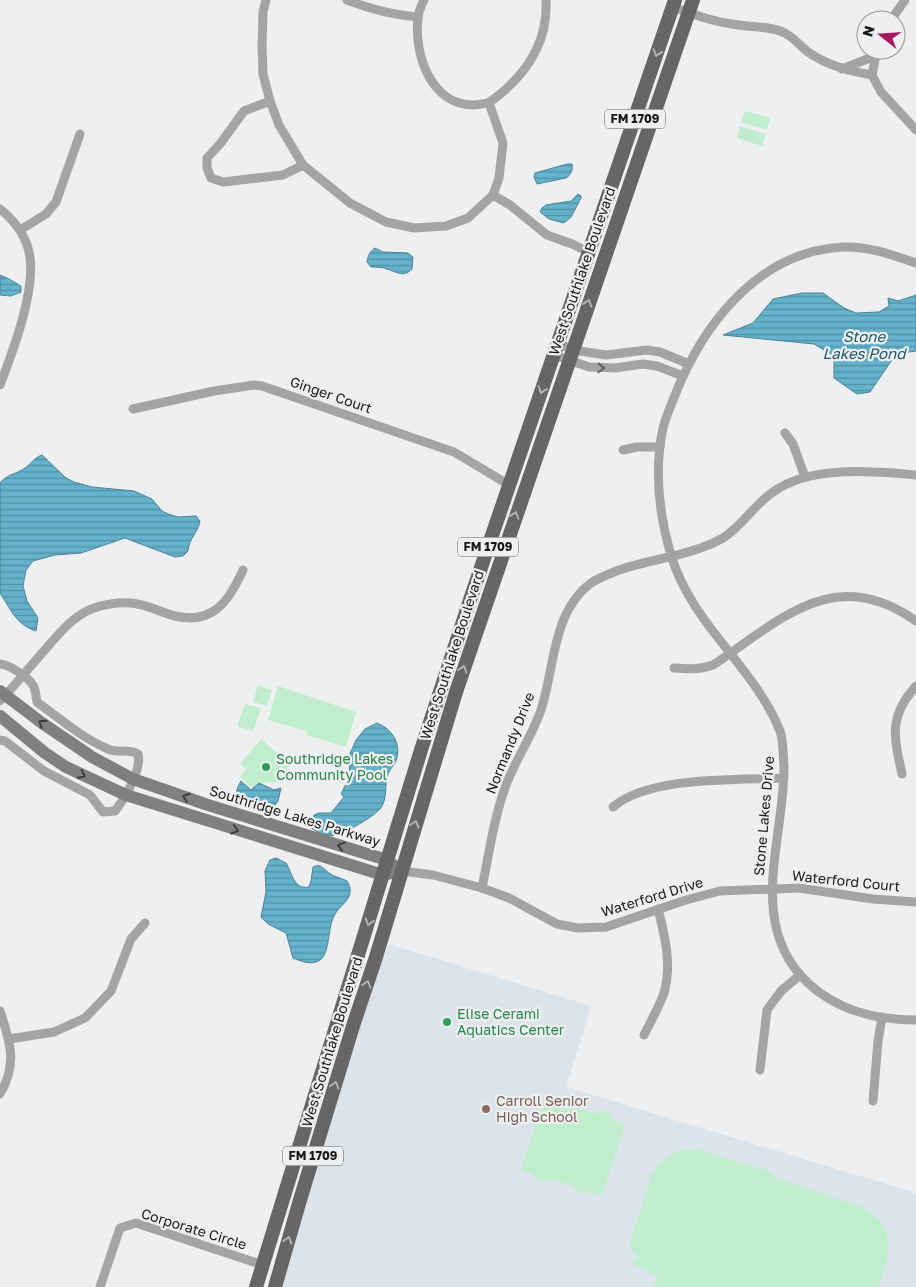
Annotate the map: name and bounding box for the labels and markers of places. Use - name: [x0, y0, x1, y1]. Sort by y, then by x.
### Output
- place label: Southridge Lakes Community Pool: [276, 750, 393, 783]
- marker: Southridge Lakes Community Pool: [260, 761, 272, 773]
- place label: Elise Cerami Aquatics Center: [457, 1005, 565, 1038]
- marker: Elise Cerami Aquatics Center: [441, 1016, 453, 1028]
- place label: Carroll Senior High School: [496, 1092, 589, 1125]
- marker: Carroll Senior High School: [480, 1103, 492, 1115]

